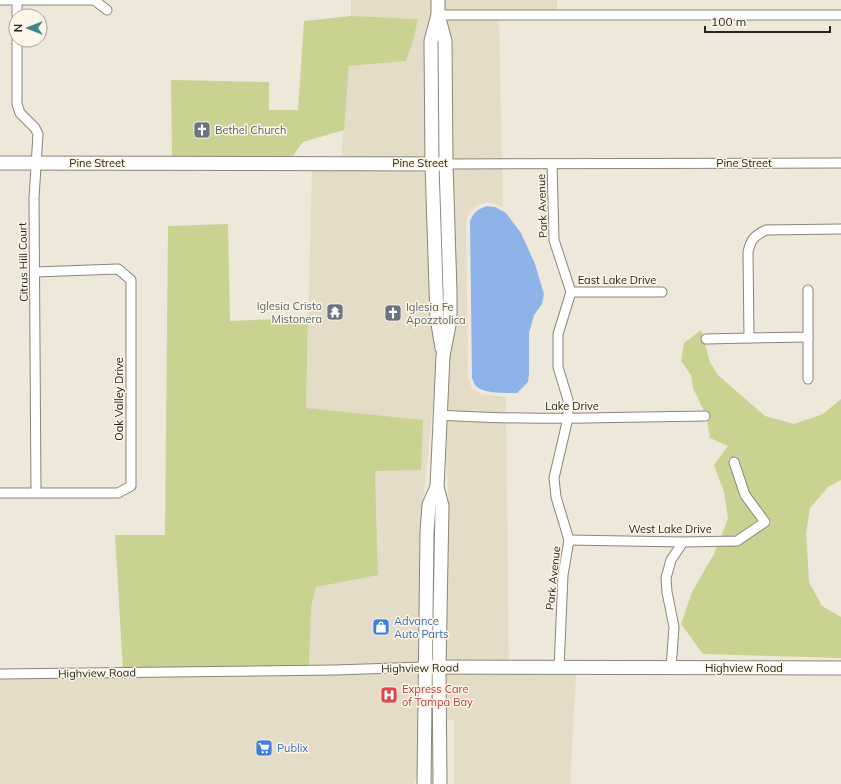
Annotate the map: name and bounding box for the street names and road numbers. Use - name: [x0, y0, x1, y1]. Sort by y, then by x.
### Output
- street label: Pine Street: [69, 156, 125, 170]
- street label: Pine Street: [392, 156, 448, 170]
- street label: Pine Street: [716, 156, 772, 170]
- street label: Park Avenue: [534, 174, 550, 238]
- street label: Citrus Hill Court: [15, 222, 31, 302]
- street label: East Lake Drive: [578, 273, 656, 287]
- street label: Oak Valley Drive: [112, 357, 126, 441]
- street label: Lake Drive: [545, 399, 599, 413]
- street label: West Lake Drive: [628, 522, 712, 536]
- street label: Park Avenue: [543, 545, 563, 611]
- street label: Highview Road: [381, 660, 459, 676]
- street label: Highview Road: [705, 661, 783, 675]
- street label: Highview Road: [58, 665, 136, 681]

